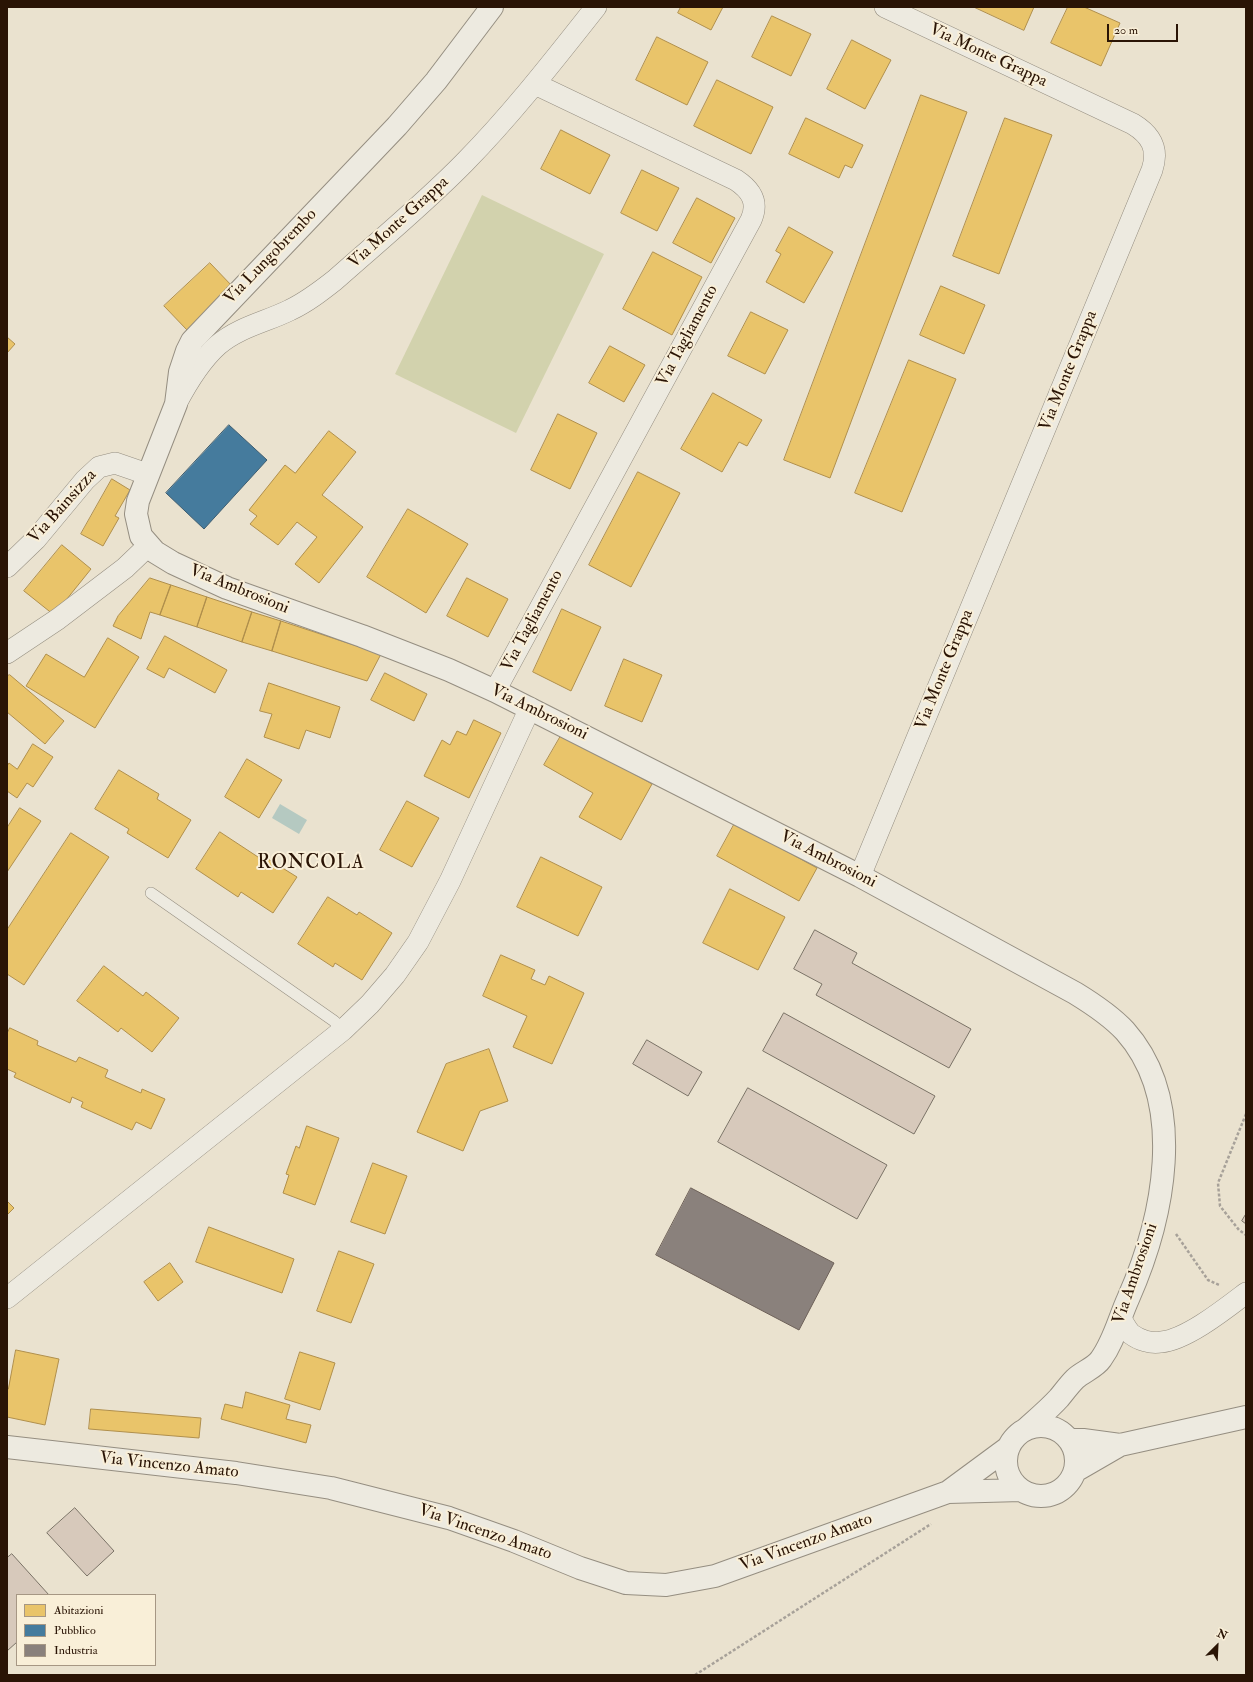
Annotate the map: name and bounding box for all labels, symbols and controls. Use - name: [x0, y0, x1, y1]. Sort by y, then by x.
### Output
- scale bar: [1109, 16, 1180, 42]
- street label: Via Monte Grappa: [926, 20, 1050, 92]
- text: 20 m: [1114, 23, 1138, 38]
- street label: Via Monte Grappa: [345, 173, 453, 273]
- street label: Via Lungobrembo: [220, 205, 322, 309]
- street label: Via Tagliamento: [653, 282, 723, 390]
- street label: Via Monte Grappa: [1036, 308, 1102, 434]
- street label: Via Bainsizza: [25, 466, 101, 548]
- street label: Via Ambrosioni: [186, 561, 292, 619]
- street label: Via Tagliamento: [498, 567, 568, 675]
- street label: Via Monte Grappa: [912, 607, 978, 733]
- street label: Via Ambrosioni: [487, 681, 591, 745]
- street label: Via Ambrosioni: [776, 827, 880, 893]
- district label: RONCOLA: [257, 853, 365, 875]
- street label: Via Ambrosioni: [1109, 1221, 1163, 1327]
- street label: Via Vincenzo Amato: [99, 1449, 239, 1483]
- street label: Via Vincenzo Amato: [416, 1501, 554, 1565]
- street label: Via Vincenzo Amato: [737, 1510, 875, 1576]
- legend: [16, 1594, 156, 1666]
- text: Abitazioni: [54, 1603, 104, 1618]
- text: Pubblico: [54, 1623, 96, 1638]
- north arrow: [1197, 1626, 1237, 1666]
- text: N: [1215, 1627, 1229, 1643]
- text: Industria: [54, 1643, 98, 1658]

